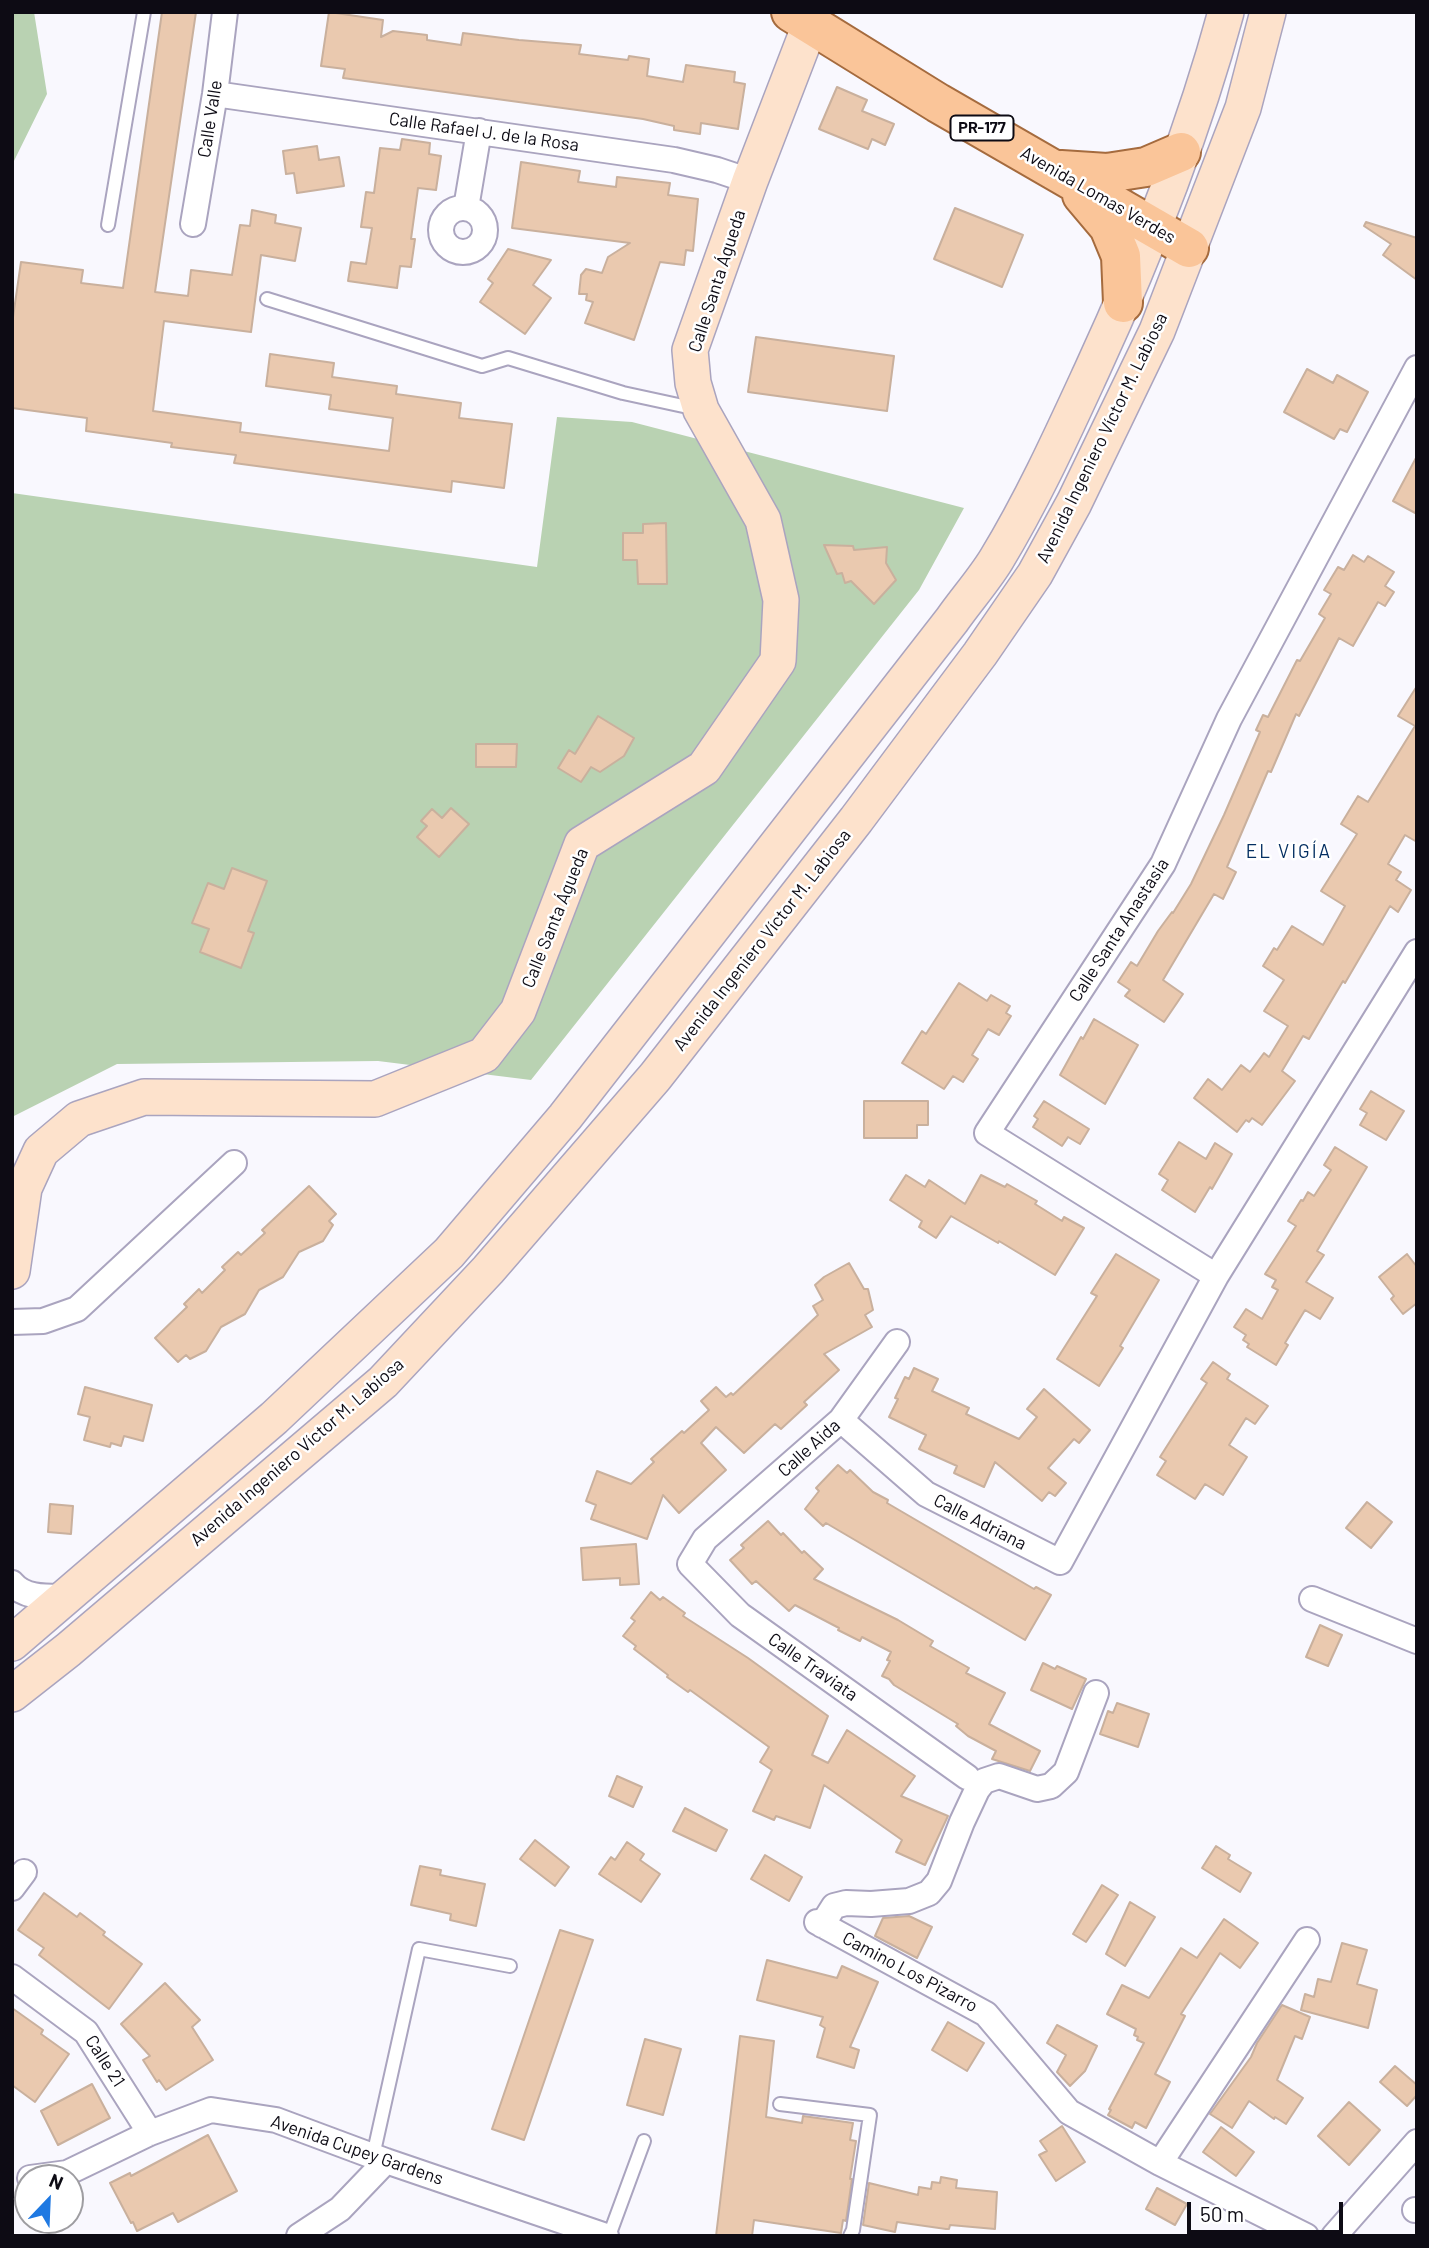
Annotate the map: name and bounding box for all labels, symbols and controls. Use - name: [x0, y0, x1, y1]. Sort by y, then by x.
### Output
- street label: Calle Valle: [193, 79, 227, 159]
- street label: Calle Rafael J. de la Rosa: [388, 108, 580, 156]
- road number: PR-177: [950, 116, 1014, 140]
- street label: Avenida Lomas Verdes: [1017, 142, 1179, 248]
- street label: Calle Santa Águeda: [684, 207, 750, 355]
- street label: Avenida Ingeniero Víctor M. Labiosa: [1032, 309, 1172, 567]
- street label: Avenida Ingeniero Víctor M. Labiosa: [669, 825, 855, 1055]
- district label: EL VIGÍA: [1247, 841, 1331, 863]
- street label: Calle Santa Águeda: [517, 845, 593, 991]
- street label: Calle Santa Anastasia: [1065, 854, 1173, 1006]
- street label: Avenida Ingeniero Víctor M. Labiosa: [186, 1353, 408, 1551]
- street label: Calle Aida: [774, 1415, 844, 1481]
- street label: Calle Adriana: [930, 1489, 1030, 1555]
- street label: Calle Traviata: [764, 1628, 862, 1706]
- street label: Camino Los Pizarro: [839, 1927, 981, 2017]
- street label: Calle 21: [80, 2031, 130, 2091]
- street label: Avenida Cupey Gardens: [268, 2110, 446, 2190]
- north arrow: [14, 2164, 84, 2234]
- text: N: [46, 2168, 67, 2194]
- scale bar: [1191, 2188, 1347, 2232]
- text: 50 m: [1200, 2201, 1244, 2226]

